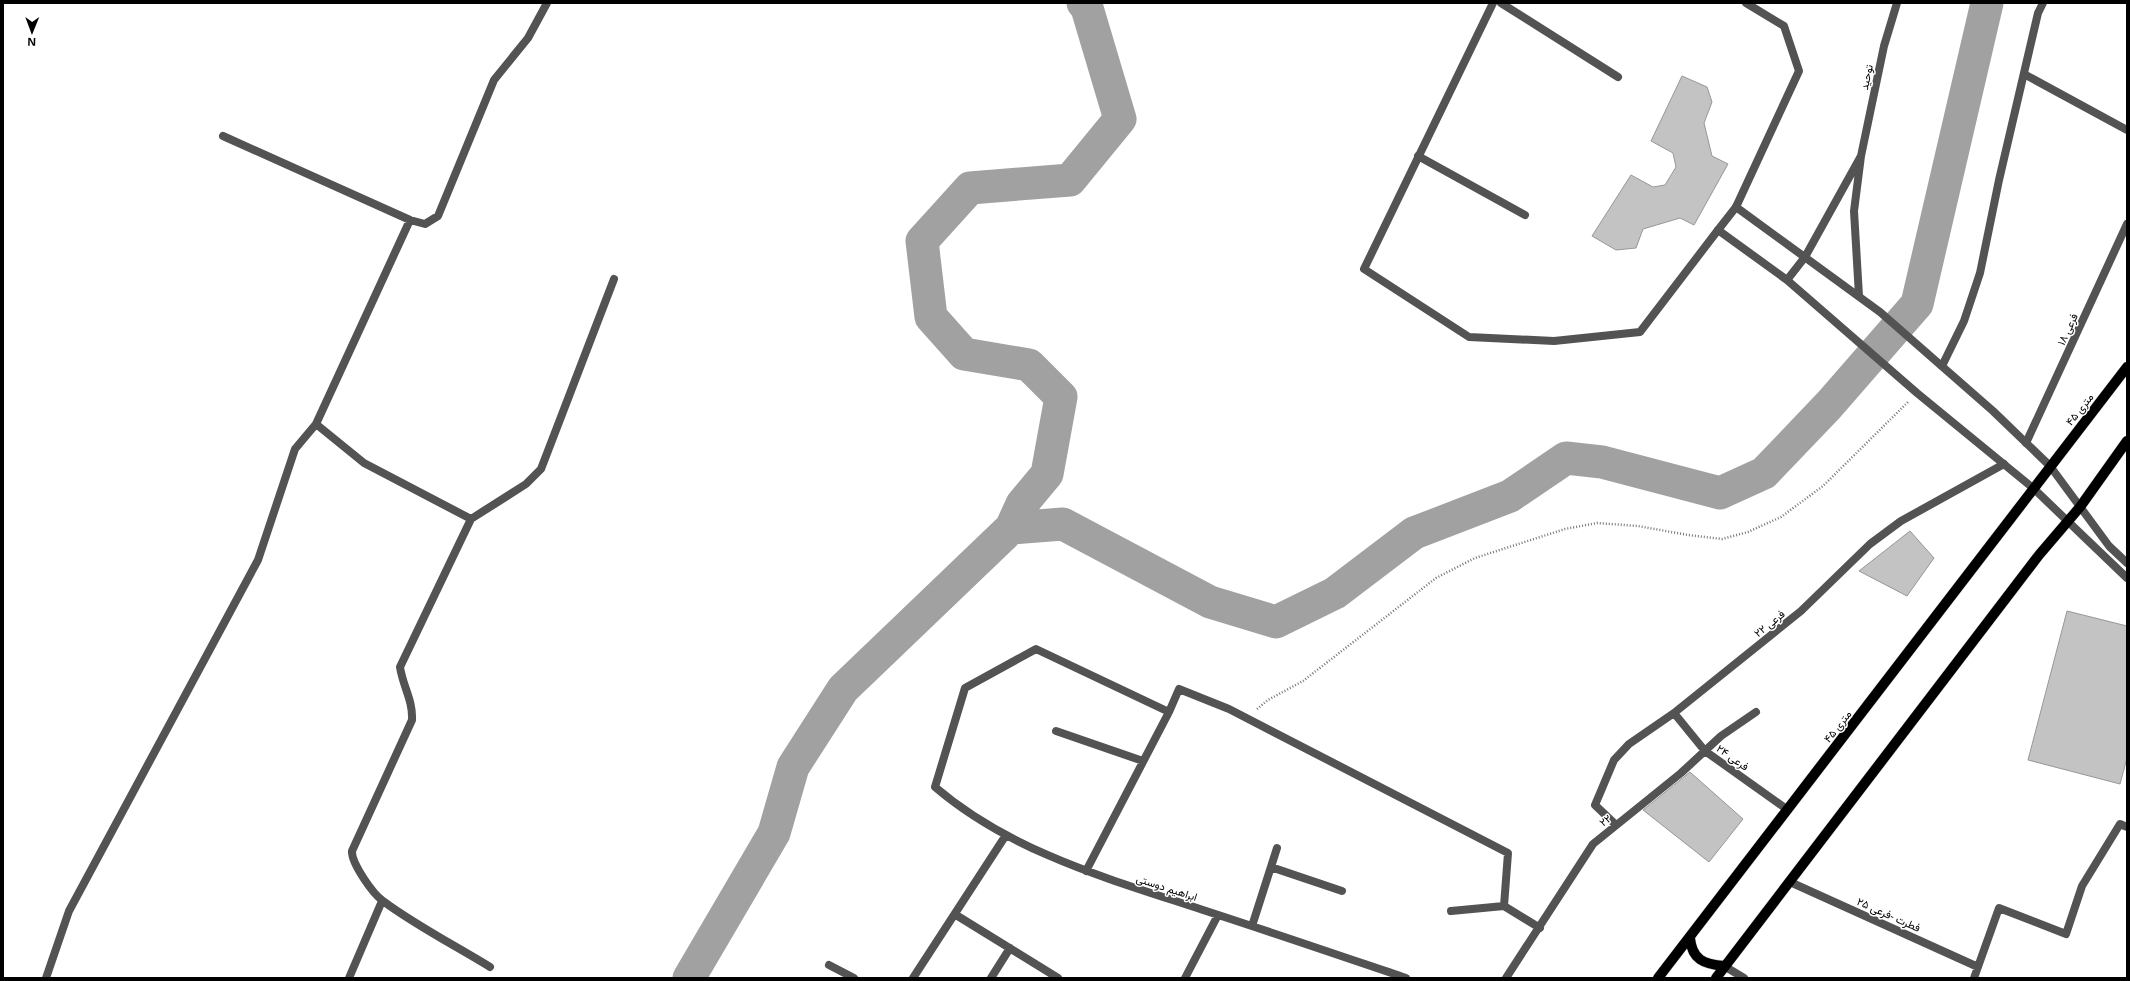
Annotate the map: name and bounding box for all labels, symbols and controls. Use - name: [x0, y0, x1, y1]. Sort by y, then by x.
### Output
- north arrow: [12, 12, 52, 52]
- text: N: [27, 35, 36, 50]
- street label: توحید: [1856, 62, 1876, 91]
- street label: فرعی ۱۸: [2053, 311, 2081, 347]
- street label: ۴۵ متری: [2062, 390, 2097, 428]
- street label: فرعی ۲۲: [1750, 606, 1788, 640]
- street label: ۴۵ متری: [1820, 707, 1855, 745]
- street label: فرعی ۲۴: [1714, 740, 1752, 774]
- street label: ۲۲: [1596, 810, 1614, 829]
- street label: ابراهیم دوستی: [1134, 870, 1199, 905]
- street label: فطرت -فرعی ۲۵: [1855, 893, 1923, 935]

